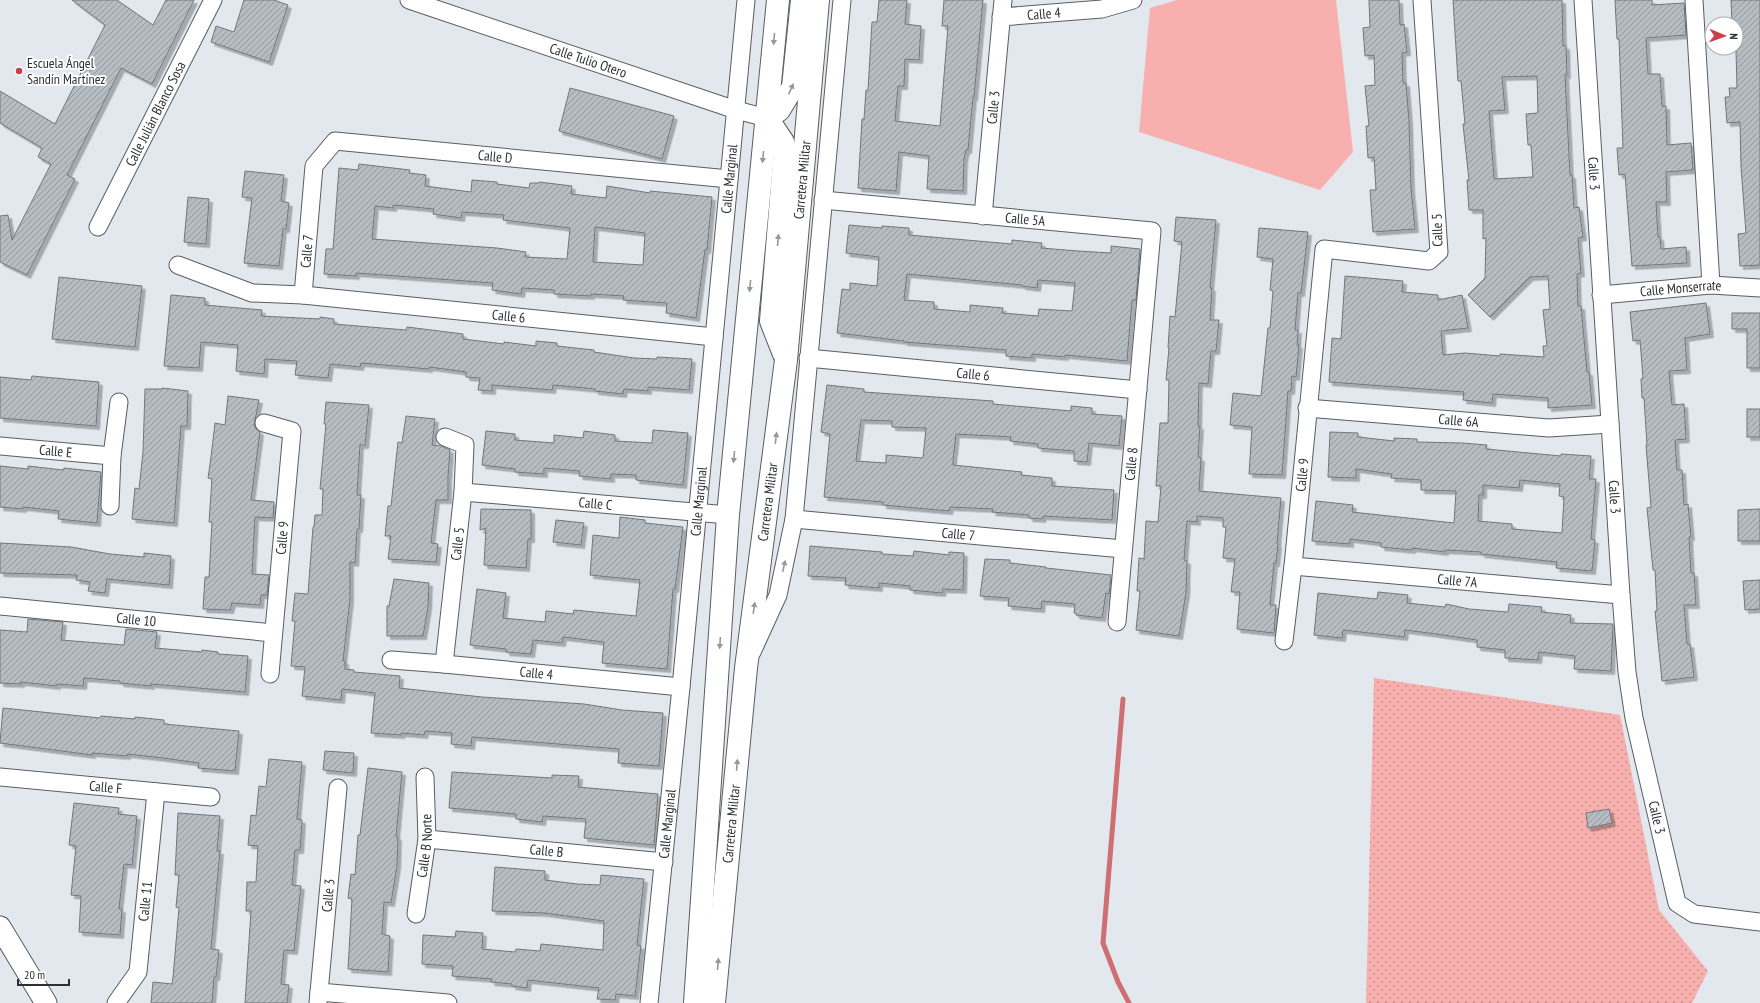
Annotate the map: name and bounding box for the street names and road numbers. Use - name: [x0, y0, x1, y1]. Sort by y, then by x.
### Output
- street label: Calle 4: [1026, 3, 1062, 24]
- street label: Calle Tulio Otero: [547, 39, 629, 82]
- street label: Calle Julián Blanco Sosa: [121, 58, 190, 169]
- street label: Calle 3: [983, 90, 1004, 125]
- street label: Carretera Militar: [790, 140, 814, 220]
- street label: Calle Marginal: [717, 143, 741, 214]
- street label: Calle D: [477, 146, 513, 167]
- street label: Calle 3: [1584, 156, 1604, 191]
- street label: Calle 5A: [1004, 208, 1046, 230]
- street label: Calle 5: [1427, 213, 1447, 247]
- street label: Calle 7: [296, 234, 317, 269]
- street label: Calle Monserrate: [1639, 276, 1722, 300]
- street label: Calle 6: [491, 305, 526, 327]
- street label: Calle 6: [956, 363, 991, 385]
- street label: Calle 6A: [1438, 410, 1480, 431]
- street label: Calle E: [38, 441, 73, 461]
- street label: Calle 8: [1121, 447, 1141, 481]
- street label: Calle 9: [1291, 457, 1312, 492]
- street label: Carretera Militar: [754, 461, 782, 542]
- street label: Calle Marginal: [686, 465, 711, 537]
- street label: Calle 3: [1605, 480, 1625, 514]
- street label: Calle C: [578, 493, 614, 514]
- street label: Calle 9: [272, 521, 292, 555]
- street label: Calle 7: [941, 524, 976, 544]
- street label: Calle 5: [447, 526, 468, 561]
- street label: Calle 7A: [1437, 570, 1478, 591]
- street label: Calle 10: [116, 609, 157, 630]
- street label: Calle 4: [519, 662, 555, 684]
- street label: Calle F: [88, 776, 123, 798]
- street label: Carretera Militar: [718, 784, 744, 864]
- street label: Calle Marginal: [655, 788, 680, 859]
- street label: Calle 3: [1645, 799, 1670, 836]
- street label: Calle B Norte: [412, 813, 436, 879]
- street label: Calle B: [529, 840, 564, 861]
- street label: Calle 3: [317, 878, 339, 913]
- street label: Calle 11: [134, 881, 156, 922]

